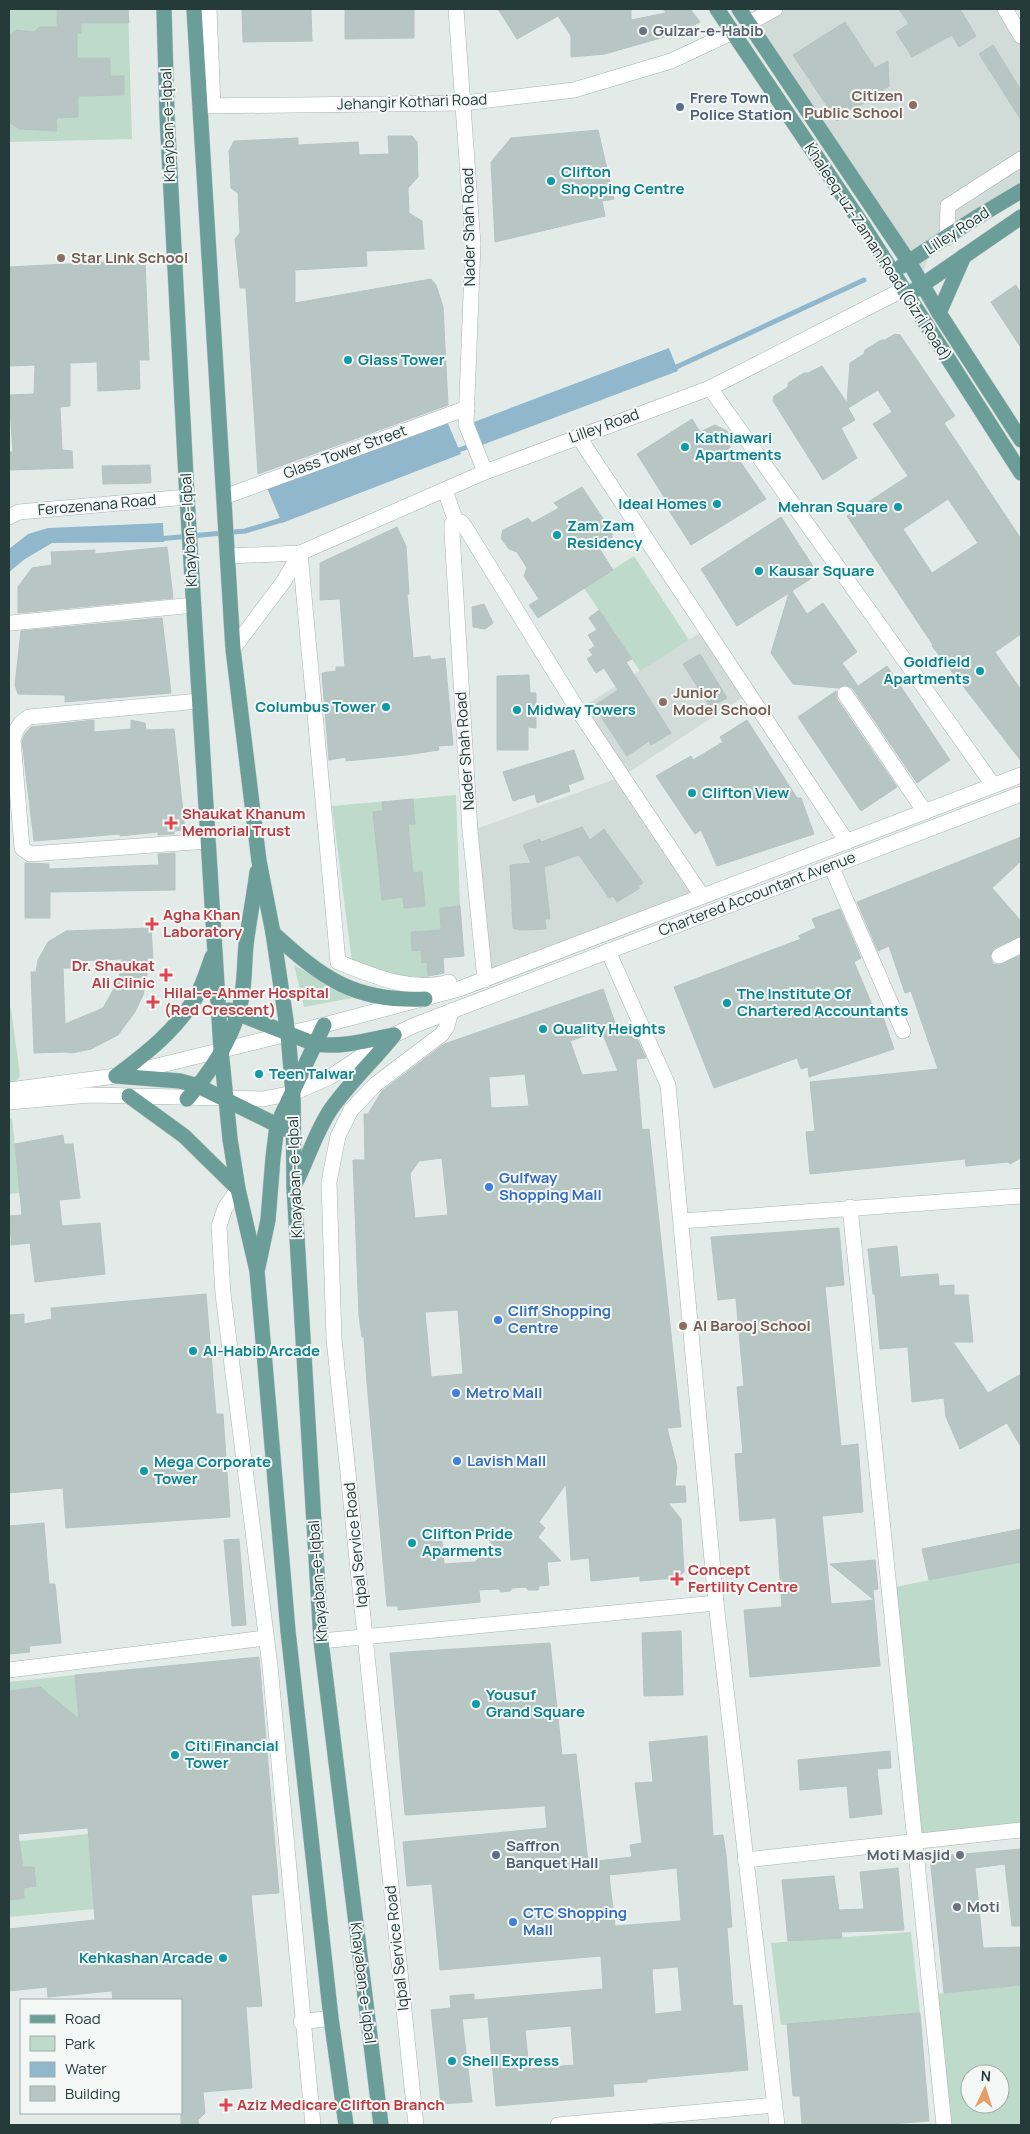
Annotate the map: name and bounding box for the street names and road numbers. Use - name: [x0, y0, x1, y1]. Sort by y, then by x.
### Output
- street label: Khayban-e-Iqbal: [155, 68, 180, 182]
- street label: Jehangir Kothari Road: [336, 88, 488, 115]
- street label: Khaleeq-uz-Zaman Road (Gizri Road): [800, 139, 957, 365]
- street label: Nader Shah Road: [457, 168, 480, 286]
- street label: Lilley Road: [920, 202, 993, 259]
- street label: Lilley Road: [566, 403, 642, 448]
- street label: Glass Tower Street: [280, 419, 409, 484]
- street label: Khayban-e-Iqbal: [175, 472, 202, 588]
- street label: Ferozenana Road: [37, 489, 157, 520]
- street label: Nader Shah Road: [450, 691, 479, 811]
- street label: Chartered Accountant Avenue: [655, 846, 859, 941]
- street label: Khayaban-e-Iqbal: [282, 1116, 307, 1238]
- street label: Iqbal Service Road: [338, 1481, 373, 1609]
- street label: Khayaban-e-Iqbal: [303, 1519, 332, 1643]
- street label: Iqbal Service Road: [379, 1884, 414, 2012]
- street label: Khayaban-e-Iqbal: [346, 1921, 381, 2045]

